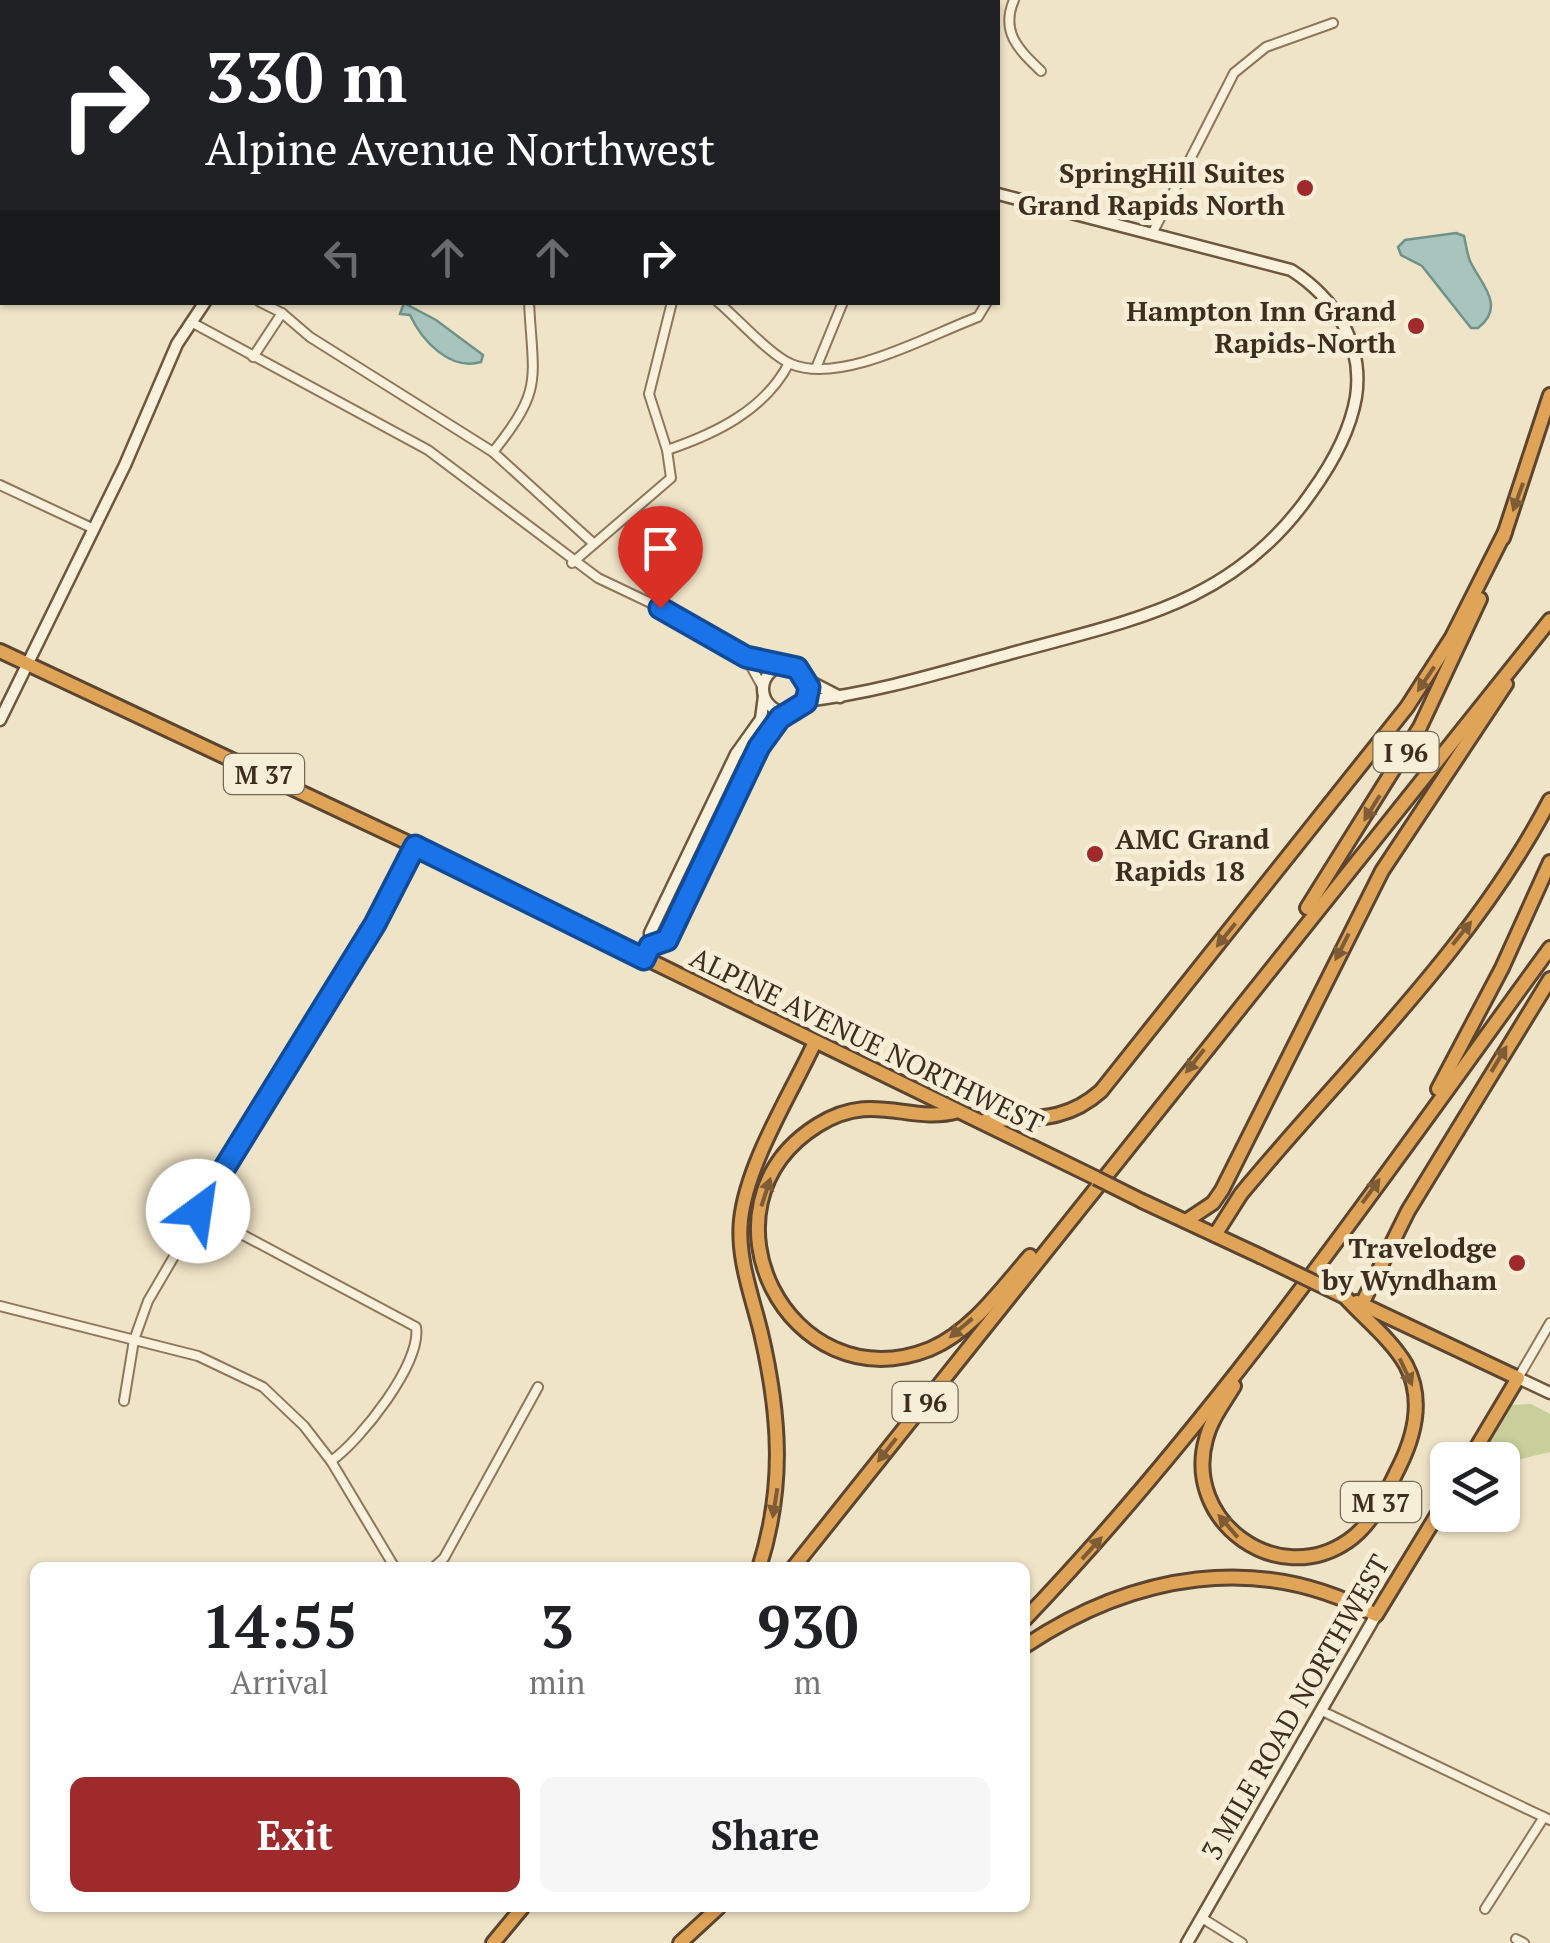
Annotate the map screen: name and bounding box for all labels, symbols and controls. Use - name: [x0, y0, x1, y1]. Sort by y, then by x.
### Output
- text: 330 m: [205, 29, 407, 122]
- icon: right: [40, 40, 170, 170]
- text: Alpine Avenue Northwest: [205, 118, 715, 178]
- place label: SpringHill Suites Grand Rapids North: [1018, 154, 1285, 223]
- marker: SpringHill Suites Grand Rapids North: [1294, 177, 1316, 199]
- icon: left: [315, 230, 370, 285]
- icon: ahead: [420, 230, 475, 285]
- icon: ahead: [525, 230, 580, 285]
- icon: right: [630, 230, 685, 285]
- place label: Hampton Inn Grand Rapids-North: [1126, 292, 1396, 361]
- marker: Hampton Inn Grand Rapids-North: [1405, 315, 1427, 337]
- one-way arrow: [1510, 482, 1525, 512]
- pin: [618, 506, 703, 609]
- icon: arrive: [633, 521, 688, 576]
- one-way arrow: [1417, 666, 1435, 693]
- road number: I 96: [1374, 732, 1438, 772]
- road number: M 37: [224, 754, 304, 794]
- one-way arrow: [1364, 794, 1381, 822]
- place label: AMC Grand Rapids 18: [1115, 820, 1270, 889]
- marker: AMC Grand Rapids 18: [1084, 843, 1106, 865]
- one-way arrow: [1451, 921, 1472, 946]
- one-way arrow: [1216, 922, 1236, 948]
- one-way arrow: [1334, 932, 1351, 961]
- street label: ALPINE AVENUE NORTHWEST: [684, 938, 1050, 1142]
- one-way arrow: [1490, 1045, 1507, 1073]
- one-way arrow: [1185, 1048, 1206, 1074]
- position arrow: [146, 1159, 250, 1263]
- one-way arrow: [759, 1176, 774, 1206]
- one-way arrow: [1361, 1178, 1381, 1204]
- place label: Travelodge by Wyndham: [1321, 1229, 1497, 1298]
- marker: Travelodge by Wyndham: [1506, 1252, 1528, 1274]
- one-way arrow: [948, 1317, 973, 1338]
- one-way arrow: [1398, 1358, 1415, 1387]
- road number: I 96: [892, 1382, 958, 1422]
- one-way arrow: [876, 1436, 897, 1462]
- map controls: [1430, 1442, 1520, 1532]
- button: layers: [1430, 1442, 1520, 1532]
- road number: M 37: [1341, 1482, 1421, 1522]
- one-way arrow: [767, 1488, 783, 1519]
- one-way arrow: [1217, 1514, 1239, 1539]
- one-way arrow: [1080, 1536, 1102, 1561]
- street label: 3 MILE ROAD NORTHWEST: [1192, 1548, 1398, 1866]
- text: 14:55: [201, 1586, 358, 1665]
- text: 3: [540, 1586, 574, 1665]
- text: 930: [757, 1586, 859, 1665]
- text: Arrival: [231, 1661, 329, 1703]
- text: min: [529, 1661, 585, 1703]
- text: m: [794, 1661, 821, 1703]
- button: Exit: [70, 1777, 520, 1892]
- button: Share: [540, 1777, 990, 1892]

